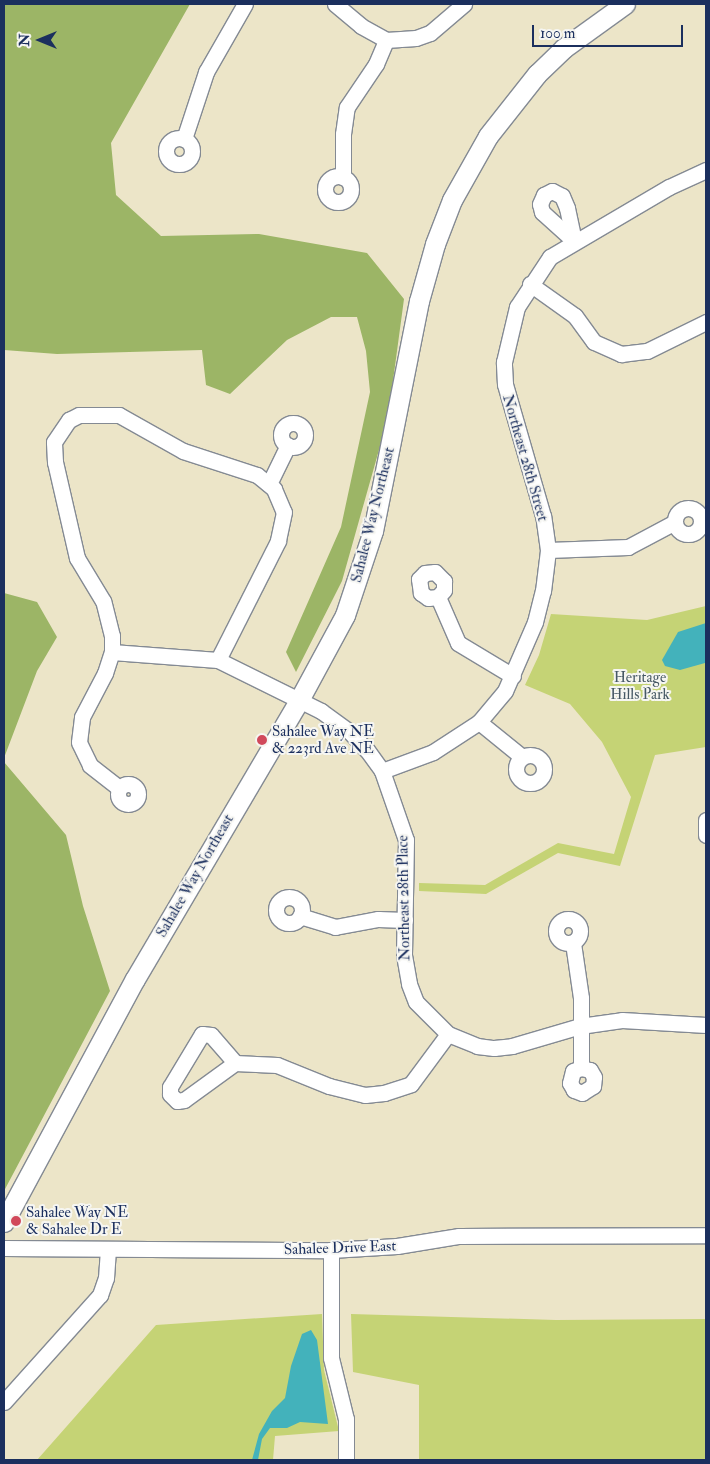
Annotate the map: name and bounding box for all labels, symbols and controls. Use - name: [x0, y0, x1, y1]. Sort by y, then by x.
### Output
- north arrow: [15, 15, 65, 65]
- scale bar: [535, 15, 686, 47]
- text: 100 m: [540, 24, 575, 43]
- text: N: [16, 34, 33, 46]
- street label: Northeast 28th Street: [498, 393, 552, 523]
- street label: Sahalee Way Northeast: [347, 445, 399, 585]
- park label: Heritage Hills Park: [610, 668, 670, 703]
- place label: Sahalee Way NE & 223rd Ave NE: [272, 722, 374, 757]
- marker: Sahalee Way NE & 223rd Ave NE: [256, 734, 268, 746]
- street label: Sahalee Way Northeast: [153, 811, 237, 941]
- street label: Northeast 28th Place: [394, 835, 414, 961]
- place label: Sahalee Way NE & Sahalee Dr E: [26, 1203, 128, 1238]
- marker: Sahalee Way NE & Sahalee Dr E: [10, 1215, 22, 1227]
- street label: Sahalee Drive East: [283, 1237, 397, 1259]

